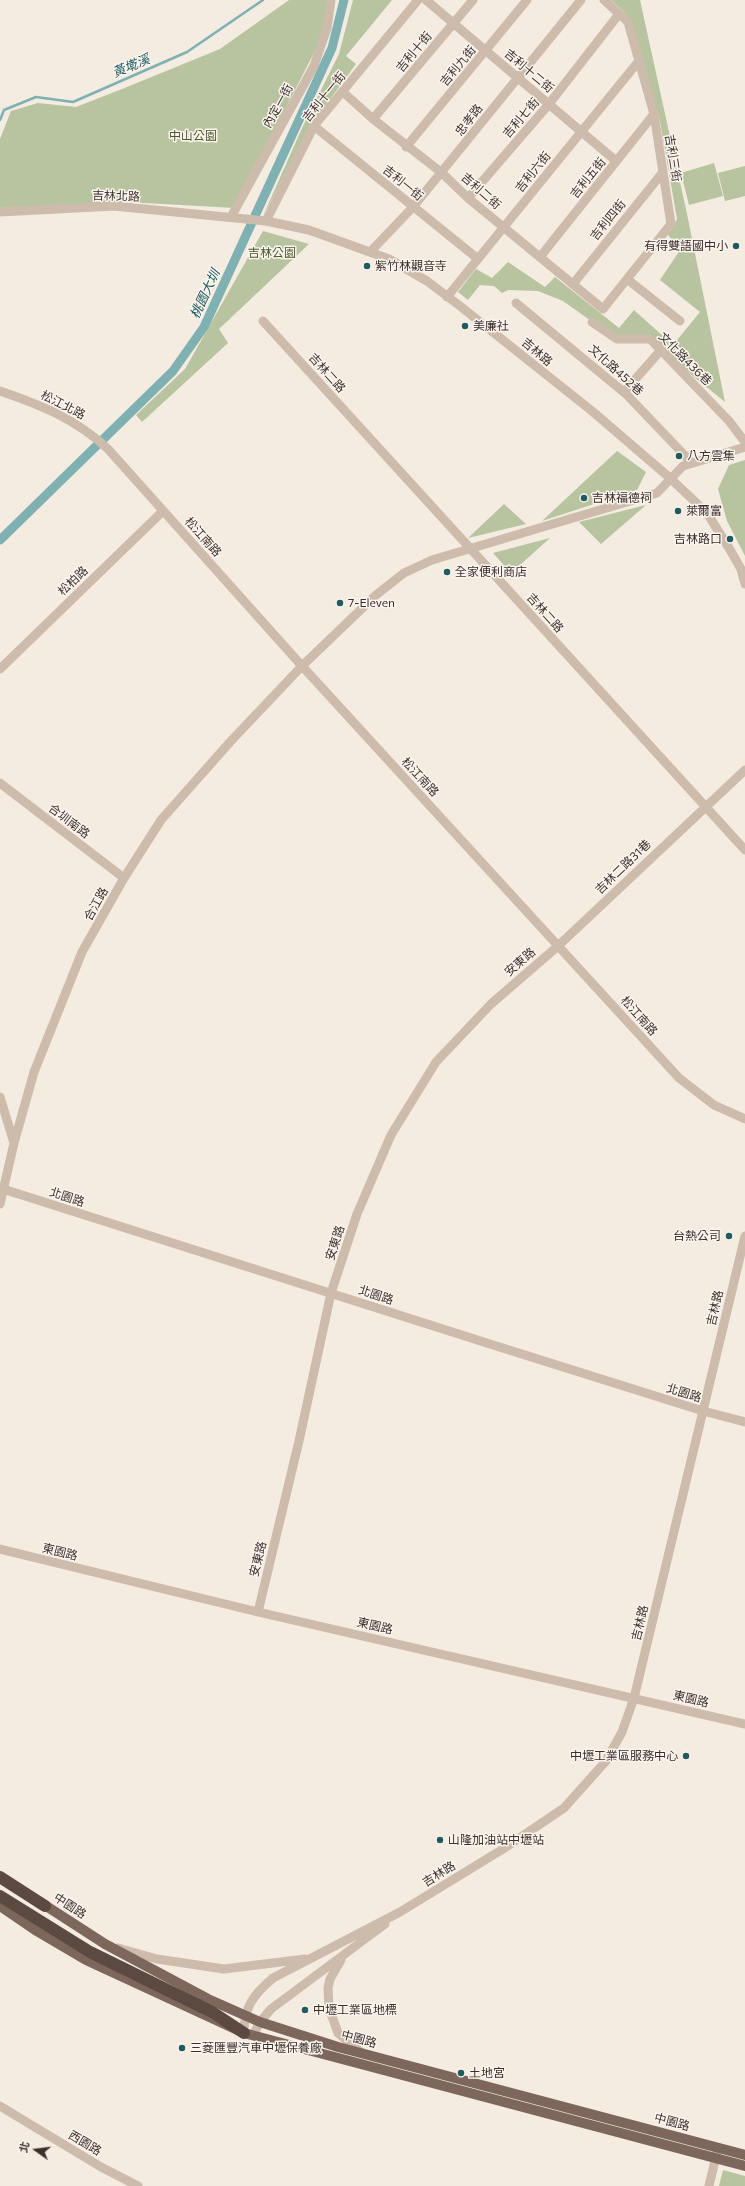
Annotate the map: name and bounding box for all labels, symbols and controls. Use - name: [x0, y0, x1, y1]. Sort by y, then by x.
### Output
- street label: 吉利十街: [393, 29, 435, 75]
- street label: 吉利九街: [437, 43, 479, 89]
- street label: 吉利十二街: [501, 46, 557, 96]
- water label: 黃墘溪: [110, 51, 152, 81]
- street label: 吉利十一街: [300, 69, 348, 125]
- street label: 內定一街: [260, 82, 296, 130]
- street label: 吉利七街: [500, 95, 542, 141]
- street label: 忠孝路: [452, 101, 486, 139]
- park label: 中山公園: [169, 129, 217, 143]
- street label: 吉利三街: [662, 133, 684, 183]
- street label: 吉利六街: [512, 149, 554, 195]
- street label: 吉利五街: [567, 155, 609, 201]
- street label: 吉利一街: [380, 162, 426, 204]
- street label: 吉利二街: [458, 170, 504, 212]
- street label: 吉林北路: [92, 188, 140, 204]
- street label: 吉利四街: [587, 197, 629, 243]
- place label: 有得雙語國中小: [644, 239, 728, 253]
- marker: 有得雙語國中小: [731, 241, 741, 251]
- park label: 吉林公園: [248, 246, 296, 260]
- place label: 紫竹林觀音寺: [375, 259, 447, 273]
- marker: 紫竹林觀音寺: [362, 261, 372, 271]
- water label: 桃園大圳: [187, 267, 223, 321]
- place label: 美廉社: [473, 319, 509, 333]
- marker: 美廉社: [460, 321, 470, 331]
- street label: 文化路436巷: [655, 329, 715, 389]
- street label: 吉林路: [519, 335, 555, 369]
- street label: 文化路452巷: [586, 342, 646, 398]
- street label: 吉林二路: [306, 350, 348, 396]
- street label: 松江北路: [38, 388, 88, 422]
- place label: 八方雲集: [687, 449, 735, 463]
- marker: 八方雲集: [674, 451, 684, 461]
- place label: 吉林福德祠: [592, 491, 652, 505]
- marker: 吉林福德祠: [579, 493, 589, 503]
- place label: 萊爾富: [686, 504, 722, 518]
- marker: 萊爾富: [673, 506, 683, 516]
- street label: 松江南路: [182, 514, 224, 560]
- place label: 吉林路口: [674, 532, 722, 546]
- marker: 吉林路口: [725, 534, 735, 544]
- street label: 松柏路: [55, 563, 91, 599]
- place label: 全家便利商店: [455, 565, 527, 579]
- marker: 全家便利商店: [442, 567, 452, 577]
- street label: 吉林二路: [524, 590, 566, 636]
- place label: 7-Eleven: [348, 596, 395, 610]
- marker: 7-Eleven: [335, 598, 345, 608]
- street label: 松江南路: [398, 755, 442, 799]
- street label: 合圳南路: [45, 801, 93, 841]
- street label: 吉林二路31巷: [592, 837, 654, 897]
- street label: 合江路: [81, 885, 111, 923]
- street label: 安東路: [502, 945, 538, 979]
- street label: 松江南路: [618, 993, 660, 1039]
- street label: 北園路: [48, 1185, 86, 1209]
- street label: 安東路: [323, 1224, 347, 1262]
- place label: 台熱公司: [673, 1229, 721, 1243]
- marker: 台熱公司: [724, 1231, 734, 1241]
- street label: 北園路: [357, 1283, 395, 1307]
- street label: 吉林路: [704, 1289, 726, 1327]
- street label: 北園路: [665, 1381, 703, 1405]
- street label: 安東路: [247, 1540, 269, 1578]
- street label: 東園路: [41, 1541, 79, 1563]
- street label: 吉林路: [629, 1604, 651, 1642]
- street label: 東園路: [356, 1615, 394, 1637]
- street label: 東園路: [672, 1688, 710, 1710]
- place label: 中壢工業區服務中心: [570, 1749, 678, 1763]
- marker: 中壢工業區服務中心: [681, 1751, 691, 1761]
- place label: 山隆加油站中壢站: [448, 1833, 544, 1847]
- marker: 山隆加油站中壢站: [435, 1835, 445, 1845]
- street label: 吉林路: [420, 1858, 458, 1890]
- street label: 中園路: [51, 1890, 89, 1922]
- place label: 中壢工業區地標: [313, 2003, 397, 2017]
- marker: 中壢工業區地標: [300, 2005, 310, 2015]
- street label: 中園路: [340, 2027, 378, 2051]
- place label: 三菱匯豐汽車中壢保養廠: [190, 2041, 322, 2055]
- marker: 三菱匯豐汽車中壢保養廠: [177, 2043, 187, 2053]
- place label: 土地宮: [469, 2066, 505, 2080]
- marker: 土地宮: [456, 2068, 466, 2078]
- street label: 中園路: [653, 2110, 691, 2134]
- street label: 西園路: [66, 2128, 104, 2158]
- north arrow: [16, 2130, 56, 2170]
- text: 北: [16, 2140, 32, 2154]

